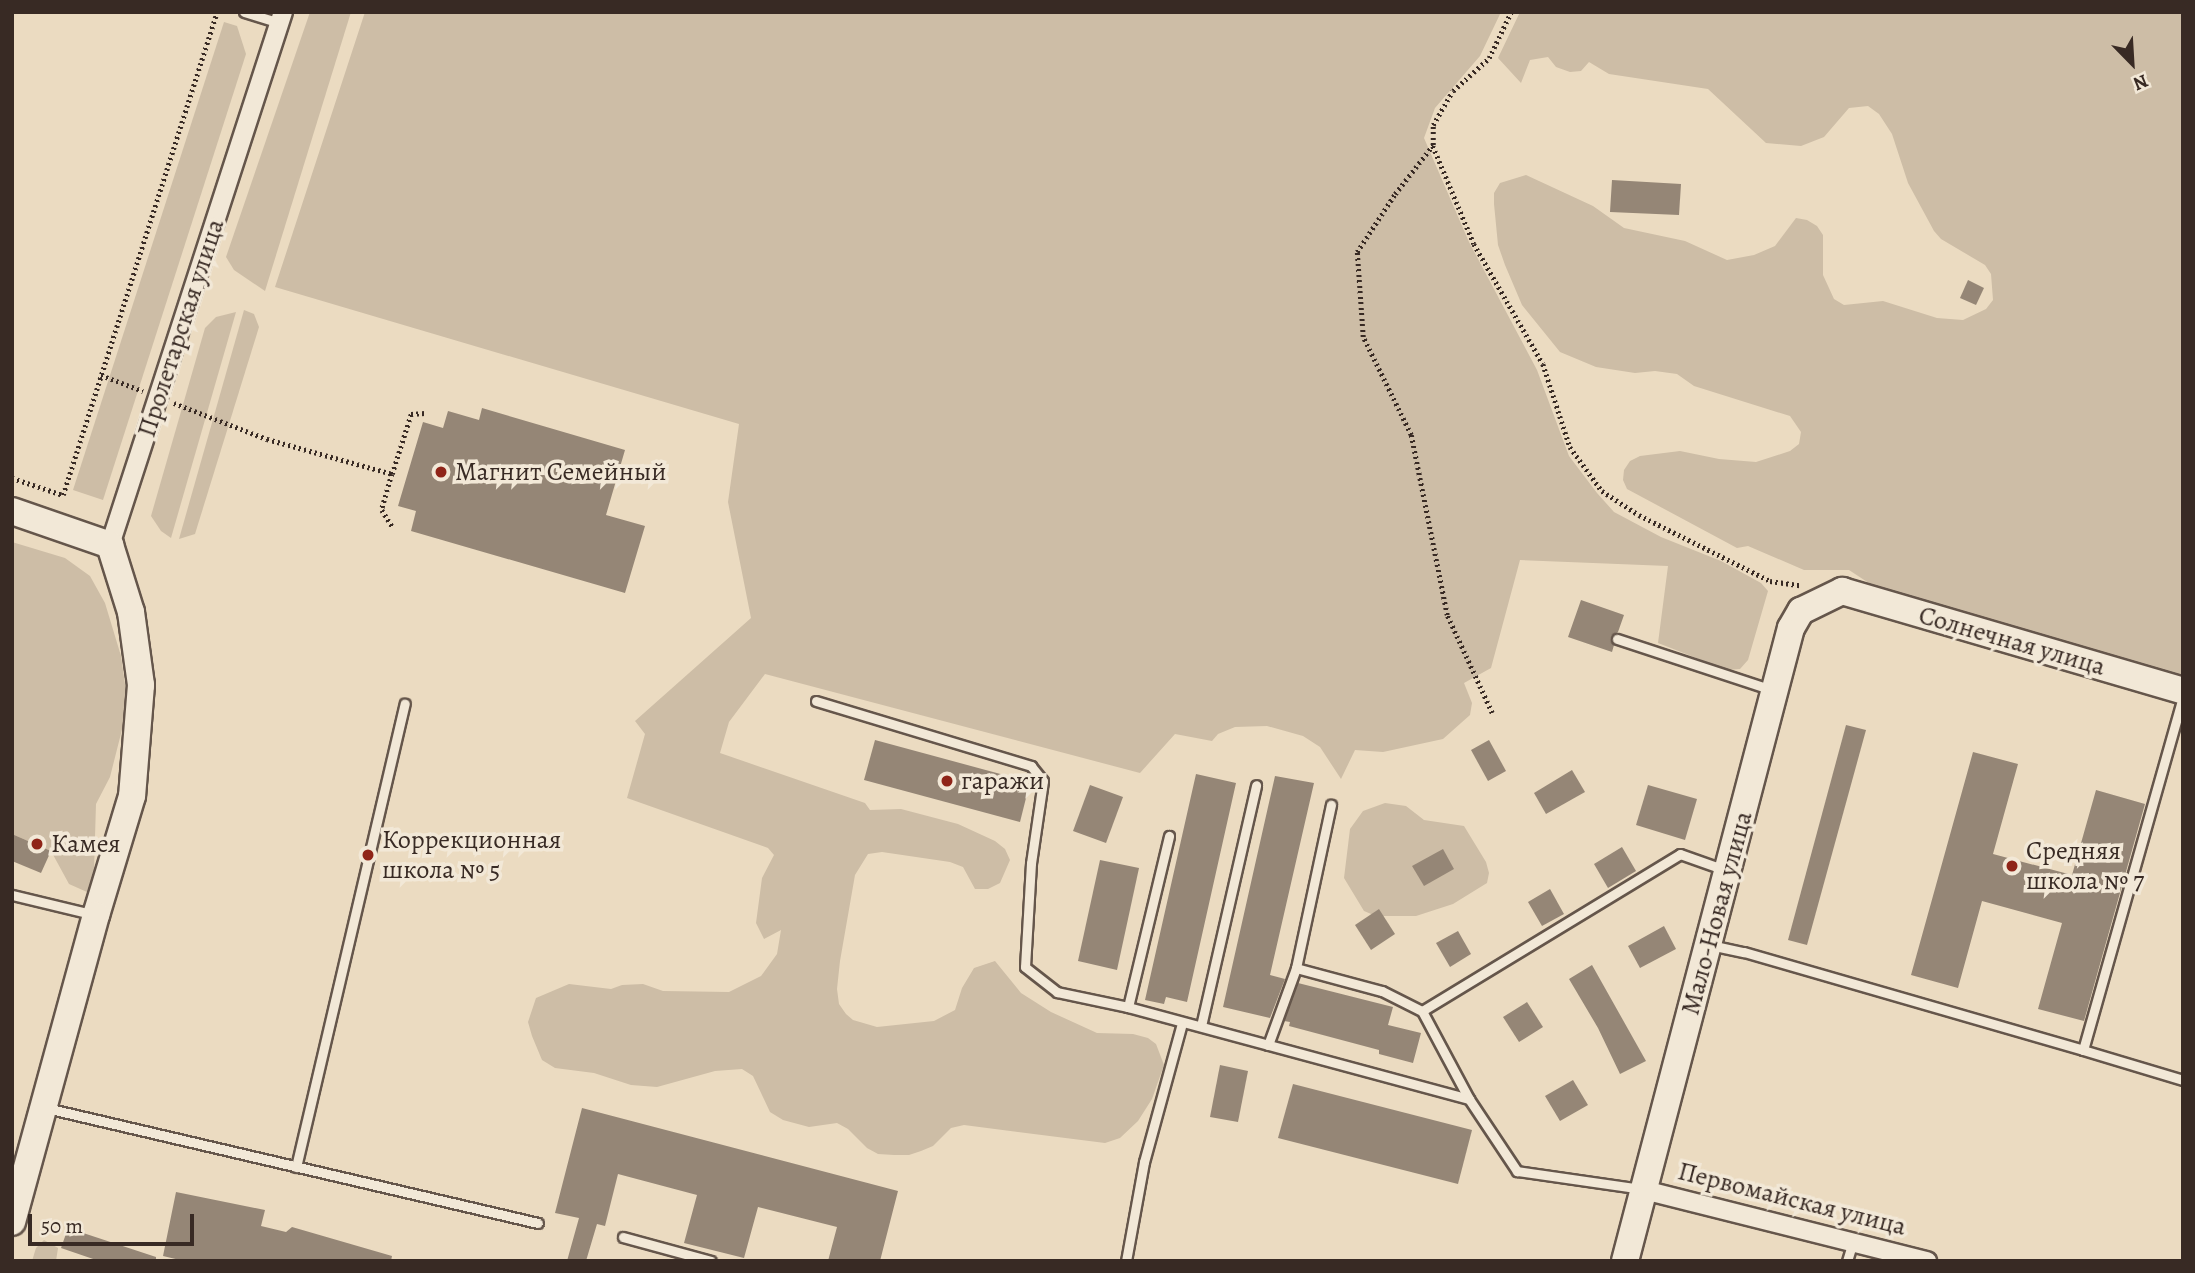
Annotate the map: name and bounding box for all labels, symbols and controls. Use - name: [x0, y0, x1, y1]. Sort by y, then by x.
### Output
- north arrow: [2097, 28, 2167, 98]
- text: N: [2129, 67, 2152, 97]
- street label: Пролетарская улица: [131, 215, 231, 441]
- place label: Магнит Семейный: [455, 456, 666, 488]
- marker: Магнит Семейный: [433, 464, 449, 480]
- street label: Солнечная улица: [1915, 599, 2109, 683]
- place label: гаражи: [961, 765, 1044, 797]
- marker: гаражи: [939, 773, 955, 789]
- street label: Мало-Новая улица: [1675, 808, 1759, 1018]
- place label: Коррекционная школа № 5: [382, 824, 561, 886]
- place label: Камея: [51, 828, 121, 860]
- place label: Средняя школа № 7: [2026, 835, 2144, 896]
- marker: Камея: [29, 836, 45, 852]
- marker: Коррекционная школа № 5: [360, 847, 376, 863]
- marker: Средняя школа № 7: [2004, 858, 2020, 874]
- street label: Первомайская улица: [1675, 1156, 1909, 1242]
- scale bar: [32, 1200, 198, 1244]
- text: 50 m: [41, 1212, 83, 1240]

